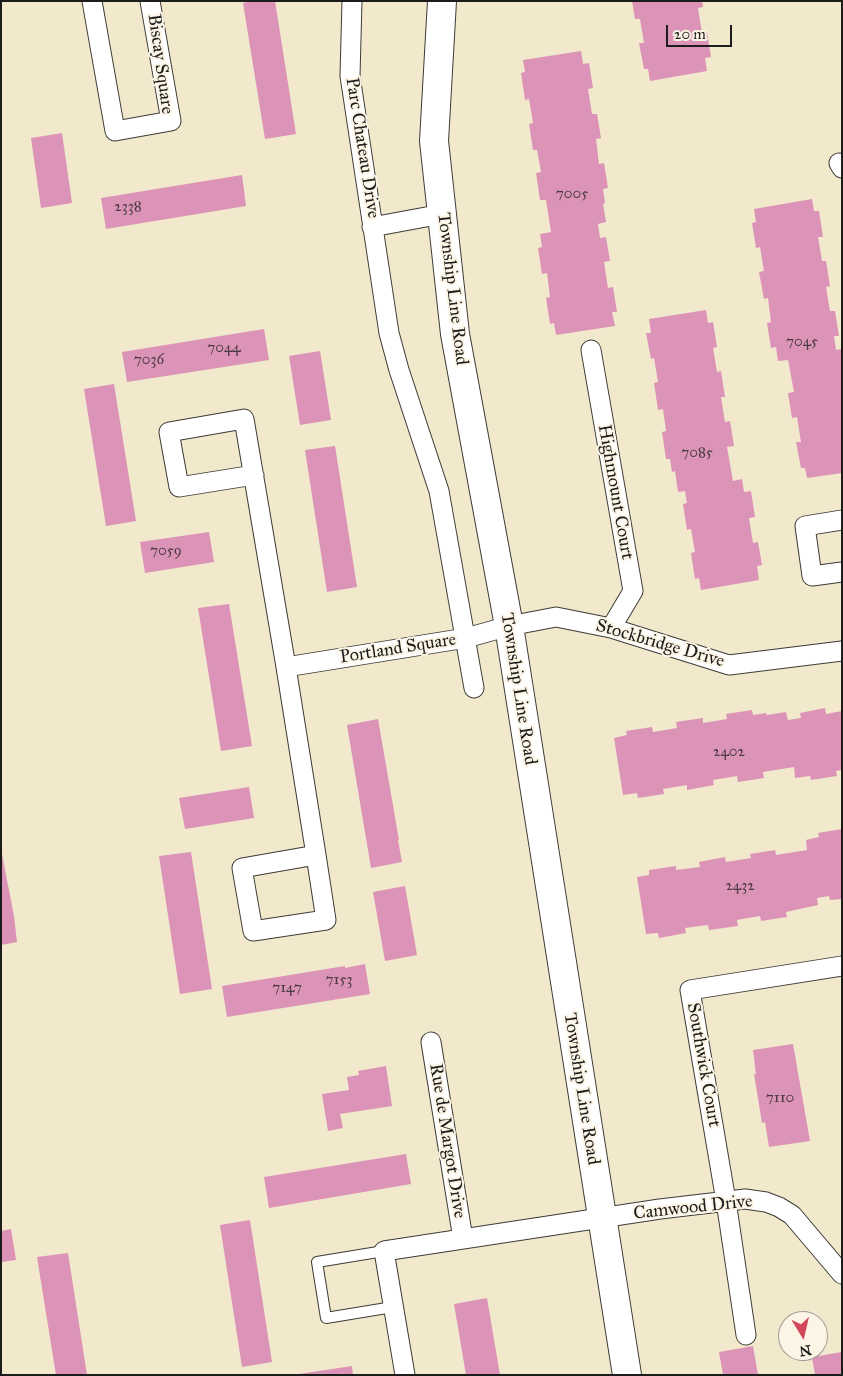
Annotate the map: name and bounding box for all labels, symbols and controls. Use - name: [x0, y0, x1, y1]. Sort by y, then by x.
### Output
- street label: Biscay Square: [142, 13, 178, 115]
- scale bar: [668, 15, 734, 47]
- text: 20 m: [674, 25, 706, 43]
- street label: Parc Chateau Drive: [340, 76, 384, 220]
- house number: 7005: [556, 185, 588, 203]
- house number: 2338: [114, 198, 142, 216]
- street label: Township Line Road: [432, 211, 472, 367]
- house number: 7045: [786, 333, 818, 351]
- house number: 7044: [207, 339, 241, 357]
- house number: 7036: [134, 351, 164, 369]
- street label: Highmount Court: [592, 423, 638, 561]
- house number: 7085: [681, 444, 713, 462]
- house number: 7059: [150, 542, 182, 560]
- street label: Township Line Road: [495, 611, 541, 767]
- street label: Stockbridge Drive: [593, 615, 727, 673]
- street label: Portland Square: [338, 629, 458, 669]
- house number: 2402: [713, 743, 745, 761]
- house number: 2432: [725, 877, 755, 895]
- house number: 7153: [326, 971, 352, 989]
- house number: 7147: [272, 979, 302, 997]
- street label: Southwick Court: [681, 1001, 725, 1129]
- street label: Township Line Road: [558, 1011, 604, 1167]
- street label: Rue de Margot Drive: [424, 1062, 470, 1220]
- house number: 7110: [766, 1089, 794, 1107]
- street label: Camwood Drive: [632, 1191, 754, 1225]
- north arrow: [778, 1311, 828, 1361]
- text: N: [798, 1341, 812, 1360]

